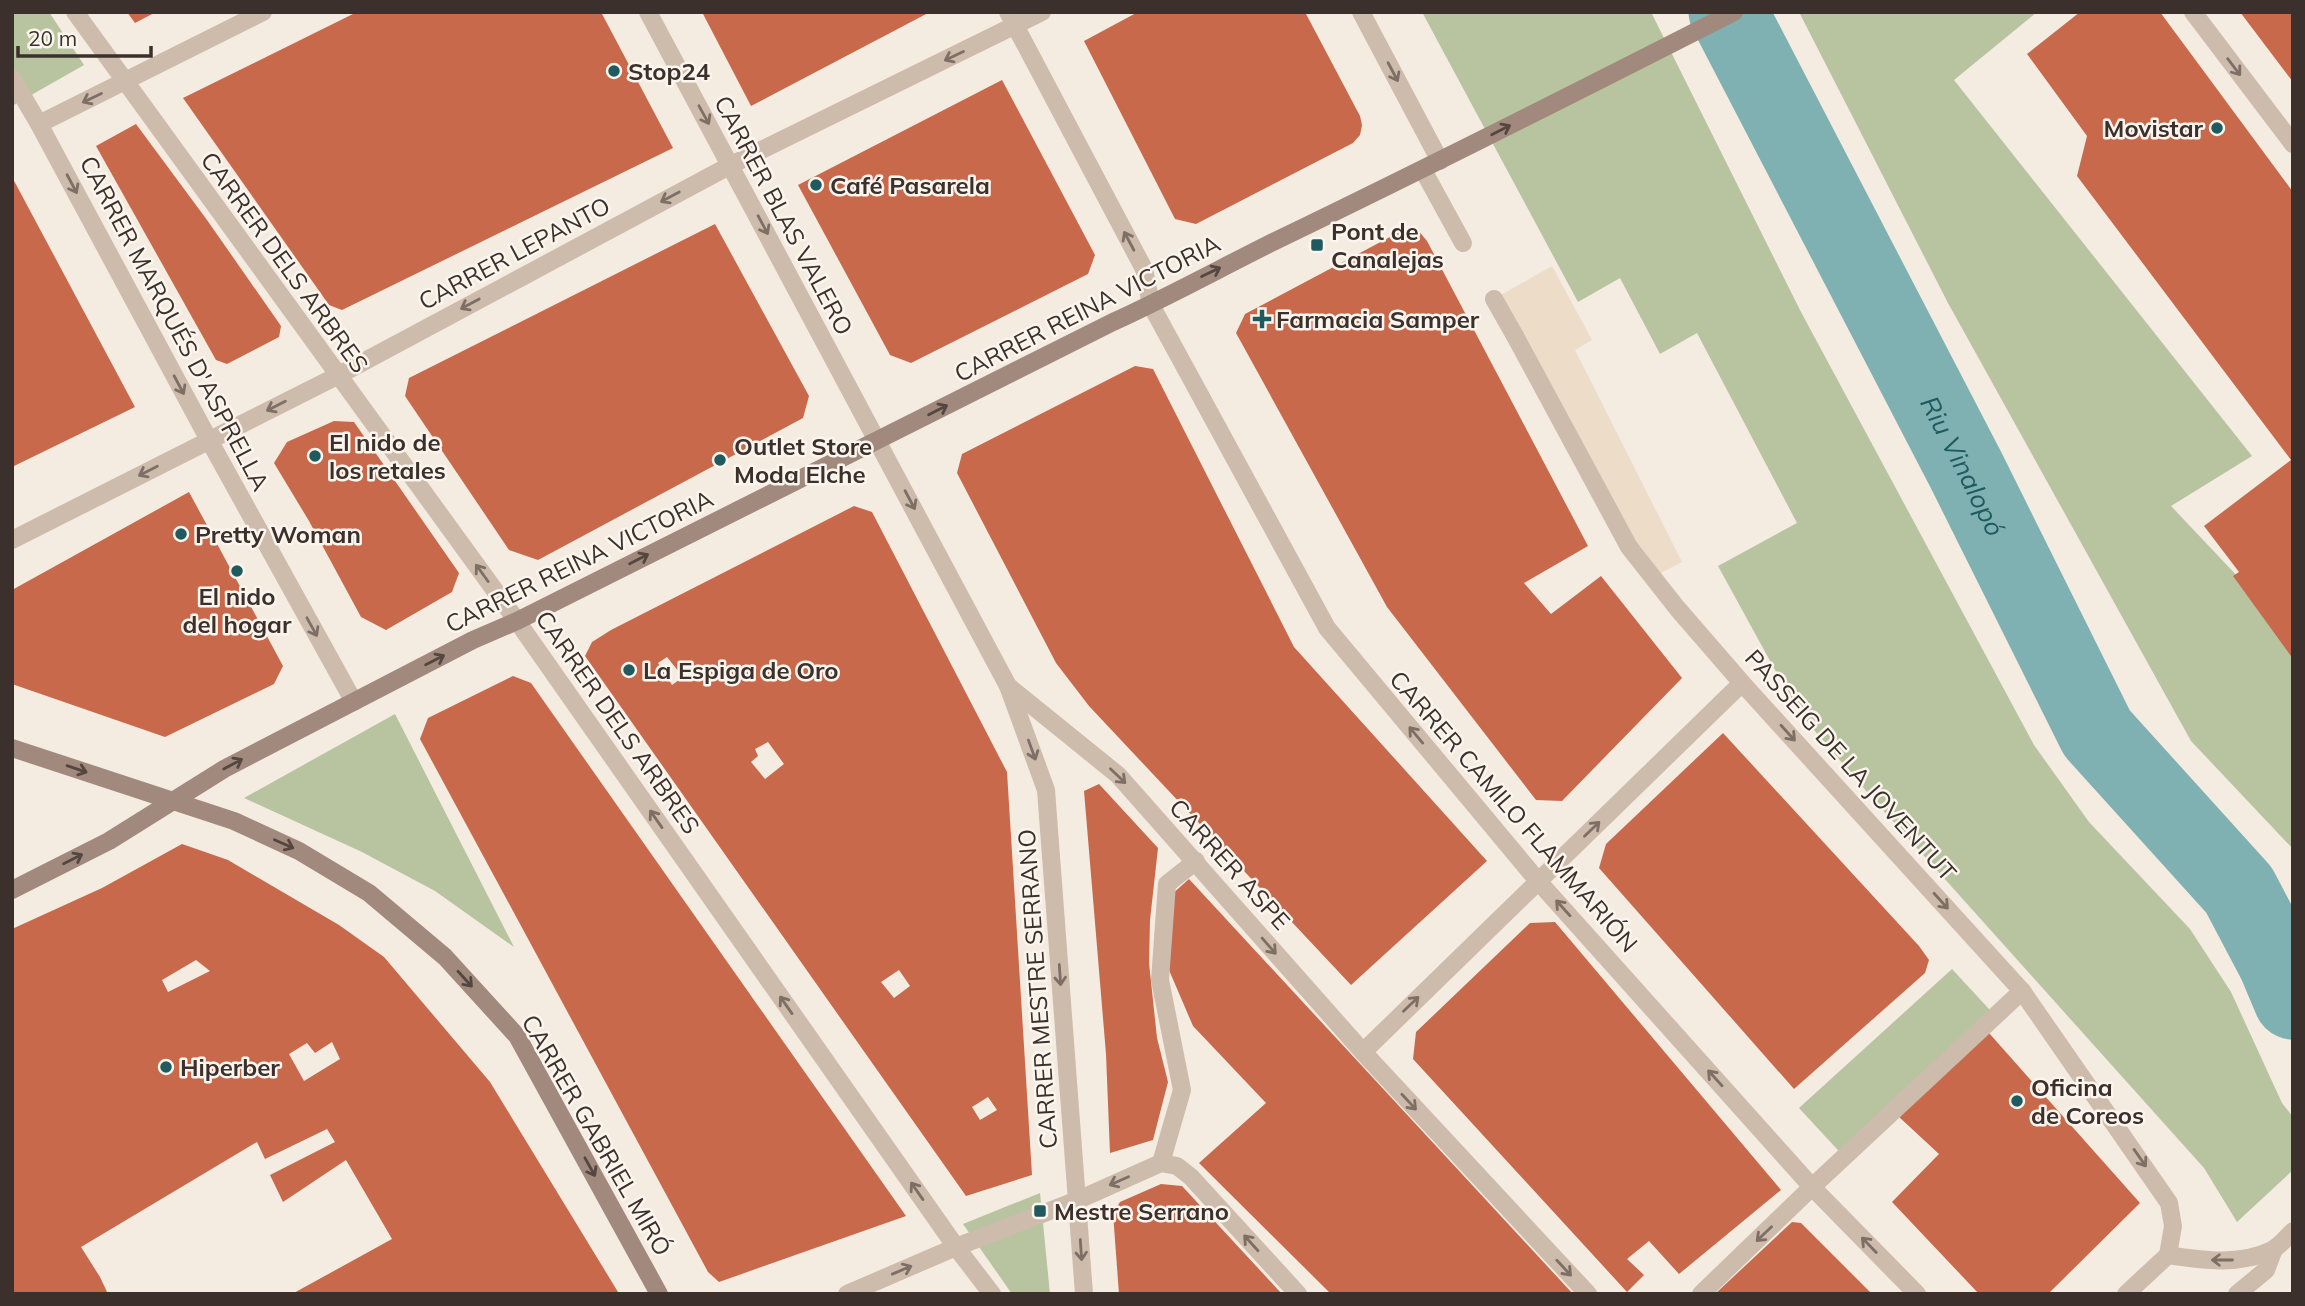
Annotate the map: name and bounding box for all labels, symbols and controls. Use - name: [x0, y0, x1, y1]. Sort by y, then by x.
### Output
- scale bar: [18, 14, 150, 58]
- text: 20 m: [28, 25, 77, 51]
- one-way arrow: [944, 50, 965, 63]
- place label: Stop24: [628, 56, 710, 86]
- one-way arrow: [2227, 57, 2242, 76]
- one-way arrow: [1387, 62, 1401, 82]
- marker: Stop24: [606, 63, 622, 79]
- street label: CARRER BLAS VALERO: [708, 90, 860, 340]
- one-way arrow: [82, 91, 103, 105]
- one-way arrow: [697, 104, 711, 125]
- place label: Movistar: [2104, 113, 2204, 143]
- marker: Movistar: [2209, 120, 2225, 136]
- one-way arrow: [1490, 123, 1511, 137]
- street label: CARRER DELS ARBRES: [195, 146, 375, 378]
- street label: CARRER MARQUÉS D'ASPRELLA: [74, 150, 276, 496]
- place label: Café Pasarela: [830, 170, 990, 200]
- one-way arrow: [65, 173, 79, 194]
- marker: Café Pasarela: [808, 177, 824, 193]
- street label: CARRER LEPANTO: [413, 190, 615, 316]
- one-way arrow: [661, 190, 681, 204]
- one-way arrow: [756, 214, 770, 235]
- place label: Pont de Canalejas: [1331, 216, 1444, 274]
- street label: CARRER REINA VICTORIA: [949, 228, 1225, 388]
- one-way arrow: [1121, 231, 1135, 252]
- marker: Pont de Canalejas: [1309, 237, 1325, 253]
- one-way arrow: [1200, 265, 1221, 279]
- one-way arrow: [460, 298, 481, 311]
- place label: Farmacia Samper: [1276, 304, 1480, 334]
- marker: Farmacia Samper: [1254, 311, 1270, 327]
- one-way arrow: [172, 374, 186, 394]
- water label: Riu Vinalopó: [1914, 390, 2013, 541]
- one-way arrow: [266, 400, 287, 414]
- one-way arrow: [927, 402, 948, 416]
- place label: El nido de los retales: [329, 427, 446, 485]
- place label: Outlet Store Moda Elche: [734, 431, 872, 489]
- marker: El nido de los retales: [307, 448, 323, 464]
- marker: Outlet Store Moda Elche: [712, 452, 728, 468]
- one-way arrow: [138, 464, 159, 478]
- street label: CARRER REINA VICTORIA: [440, 483, 718, 639]
- one-way arrow: [903, 490, 917, 510]
- place label: Pretty Woman: [195, 519, 361, 549]
- marker: Pretty Woman: [173, 526, 189, 542]
- one-way arrow: [628, 552, 649, 566]
- marker: El nido del hogar: [229, 563, 245, 579]
- one-way arrow: [474, 564, 489, 583]
- place label: El nido del hogar: [183, 581, 292, 639]
- street label: CARRER DELS ARBRES: [529, 605, 707, 839]
- one-way arrow: [306, 616, 319, 637]
- street label: PASSEIG DE LA JOVENTUT: [1739, 643, 1963, 887]
- one-way arrow: [424, 652, 445, 666]
- place label: La Espiga de Oro: [643, 655, 839, 685]
- marker: La Espiga de Oro: [621, 662, 637, 678]
- street label: CARRER CAMILO FLAMMARIÓN: [1384, 664, 1644, 958]
- one-way arrow: [1780, 724, 1796, 742]
- one-way arrow: [1408, 726, 1424, 744]
- one-way arrow: [1026, 739, 1039, 761]
- one-way arrow: [222, 757, 243, 770]
- one-way arrow: [66, 763, 88, 776]
- one-way arrow: [1109, 768, 1126, 785]
- street label: CARRER ASPE: [1163, 792, 1297, 936]
- one-way arrow: [649, 810, 663, 829]
- one-way arrow: [1584, 821, 1601, 838]
- street label: CARRER MESTRE SERRANO: [1011, 828, 1063, 1150]
- one-way arrow: [273, 838, 294, 851]
- one-way arrow: [62, 852, 83, 866]
- one-way arrow: [1933, 892, 1950, 909]
- one-way arrow: [1555, 900, 1571, 918]
- one-way arrow: [1261, 936, 1277, 954]
- one-way arrow: [1054, 963, 1067, 985]
- one-way arrow: [457, 970, 473, 988]
- one-way arrow: [779, 996, 793, 1015]
- one-way arrow: [1402, 996, 1419, 1013]
- street label: CARRER GABRIEL MIRÓ: [516, 1009, 678, 1261]
- place label: Hiperber: [180, 1052, 280, 1082]
- marker: Hiperber: [158, 1059, 174, 1075]
- one-way arrow: [1707, 1069, 1723, 1087]
- place label: Oficina de Coreos: [2031, 1072, 2144, 1130]
- one-way arrow: [1401, 1093, 1417, 1111]
- marker: Oficina de Coreos: [2009, 1093, 2025, 1109]
- one-way arrow: [2133, 1148, 2147, 1168]
- one-way arrow: [583, 1157, 597, 1177]
- one-way arrow: [1109, 1175, 1130, 1188]
- one-way arrow: [910, 1182, 924, 1201]
- place label: Mestre Serrano: [1054, 1196, 1229, 1226]
- marker: Mestre Serrano: [1032, 1203, 1048, 1219]
- one-way arrow: [1756, 1226, 1773, 1243]
- one-way arrow: [1243, 1235, 1260, 1252]
- one-way arrow: [1861, 1237, 1878, 1254]
- one-way arrow: [1075, 1239, 1088, 1261]
- one-way arrow: [2210, 1253, 2233, 1267]
- one-way arrow: [1556, 1259, 1573, 1276]
- one-way arrow: [891, 1263, 912, 1276]

